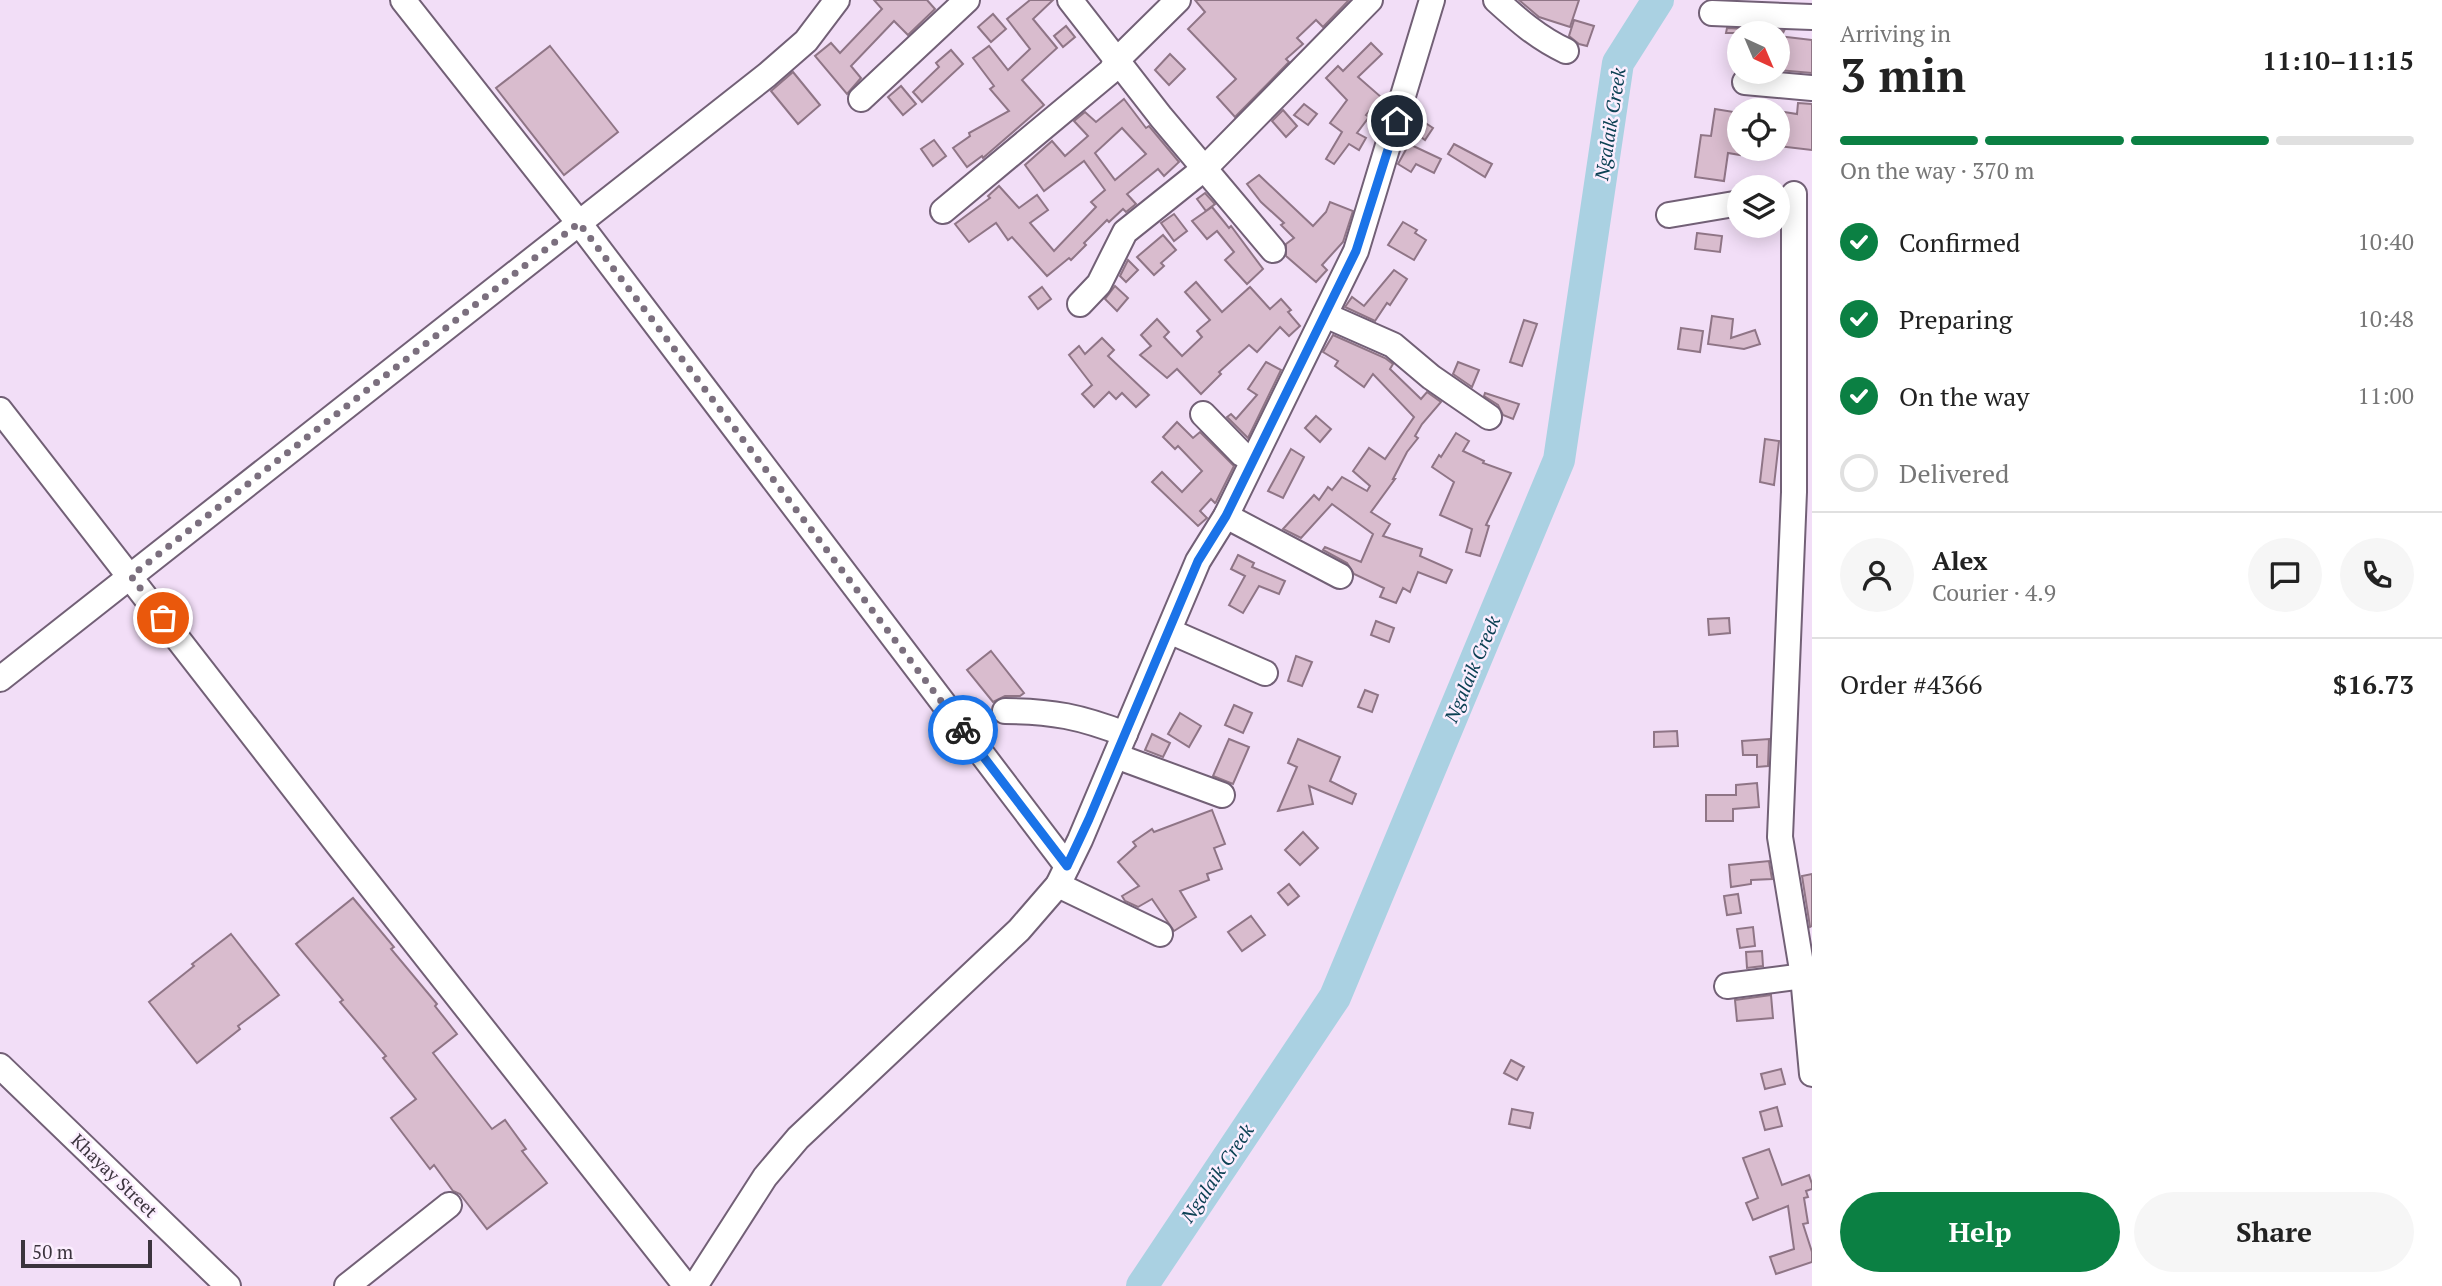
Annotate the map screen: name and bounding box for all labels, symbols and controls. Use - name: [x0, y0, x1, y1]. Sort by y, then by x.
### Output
- text: Arriving in: [1840, 18, 1951, 49]
- north arrow: [1727, 21, 1790, 84]
- map controls: [1727, 21, 1790, 238]
- text: 11:10–11:15: [2262, 43, 2414, 77]
- text: 3 min: [1840, 44, 1966, 105]
- water label: Ngalaik Creek: [1588, 65, 1631, 183]
- pin: [1367, 91, 1427, 151]
- button: locate: [1727, 98, 1790, 161]
- icon: home: [1378, 102, 1416, 140]
- text: On the way · 370 m: [1840, 155, 2034, 186]
- button: layers: [1727, 175, 1790, 238]
- icon: check: [1840, 223, 1878, 261]
- text: Confirmed: [1899, 225, 2020, 259]
- text: 10:40: [2357, 226, 2414, 257]
- icon: check: [1840, 300, 1878, 338]
- text: Preparing: [1899, 302, 2012, 336]
- text: 10:48: [2357, 303, 2414, 334]
- icon: check: [1840, 377, 1878, 415]
- text: On the way: [1899, 379, 2030, 413]
- text: 11:00: [2357, 380, 2414, 411]
- text: Delivered: [1899, 456, 2009, 490]
- button: person: [1840, 538, 1914, 612]
- button: chat: [2248, 538, 2322, 612]
- button: phone: [2340, 538, 2414, 612]
- text: Alex: [1932, 543, 1988, 577]
- text: Courier · 4.9: [1932, 577, 2056, 608]
- pin: [133, 588, 193, 648]
- icon: bag: [144, 599, 182, 637]
- water label: Ngalaik Creek: [1437, 611, 1506, 727]
- text: Order #4366: [1840, 667, 1982, 701]
- text: $16.73: [2333, 667, 2414, 701]
- courier: [928, 695, 998, 765]
- icon: bike: [944, 711, 982, 749]
- water label: Ngalaik Creek: [1174, 1118, 1259, 1228]
- street label: Khayay Street: [66, 1128, 163, 1223]
- button: Help: [1840, 1192, 2120, 1272]
- button: Share: [2134, 1192, 2414, 1272]
- scale bar: [21, 1237, 152, 1269]
- text: 50 m: [32, 1239, 73, 1264]

